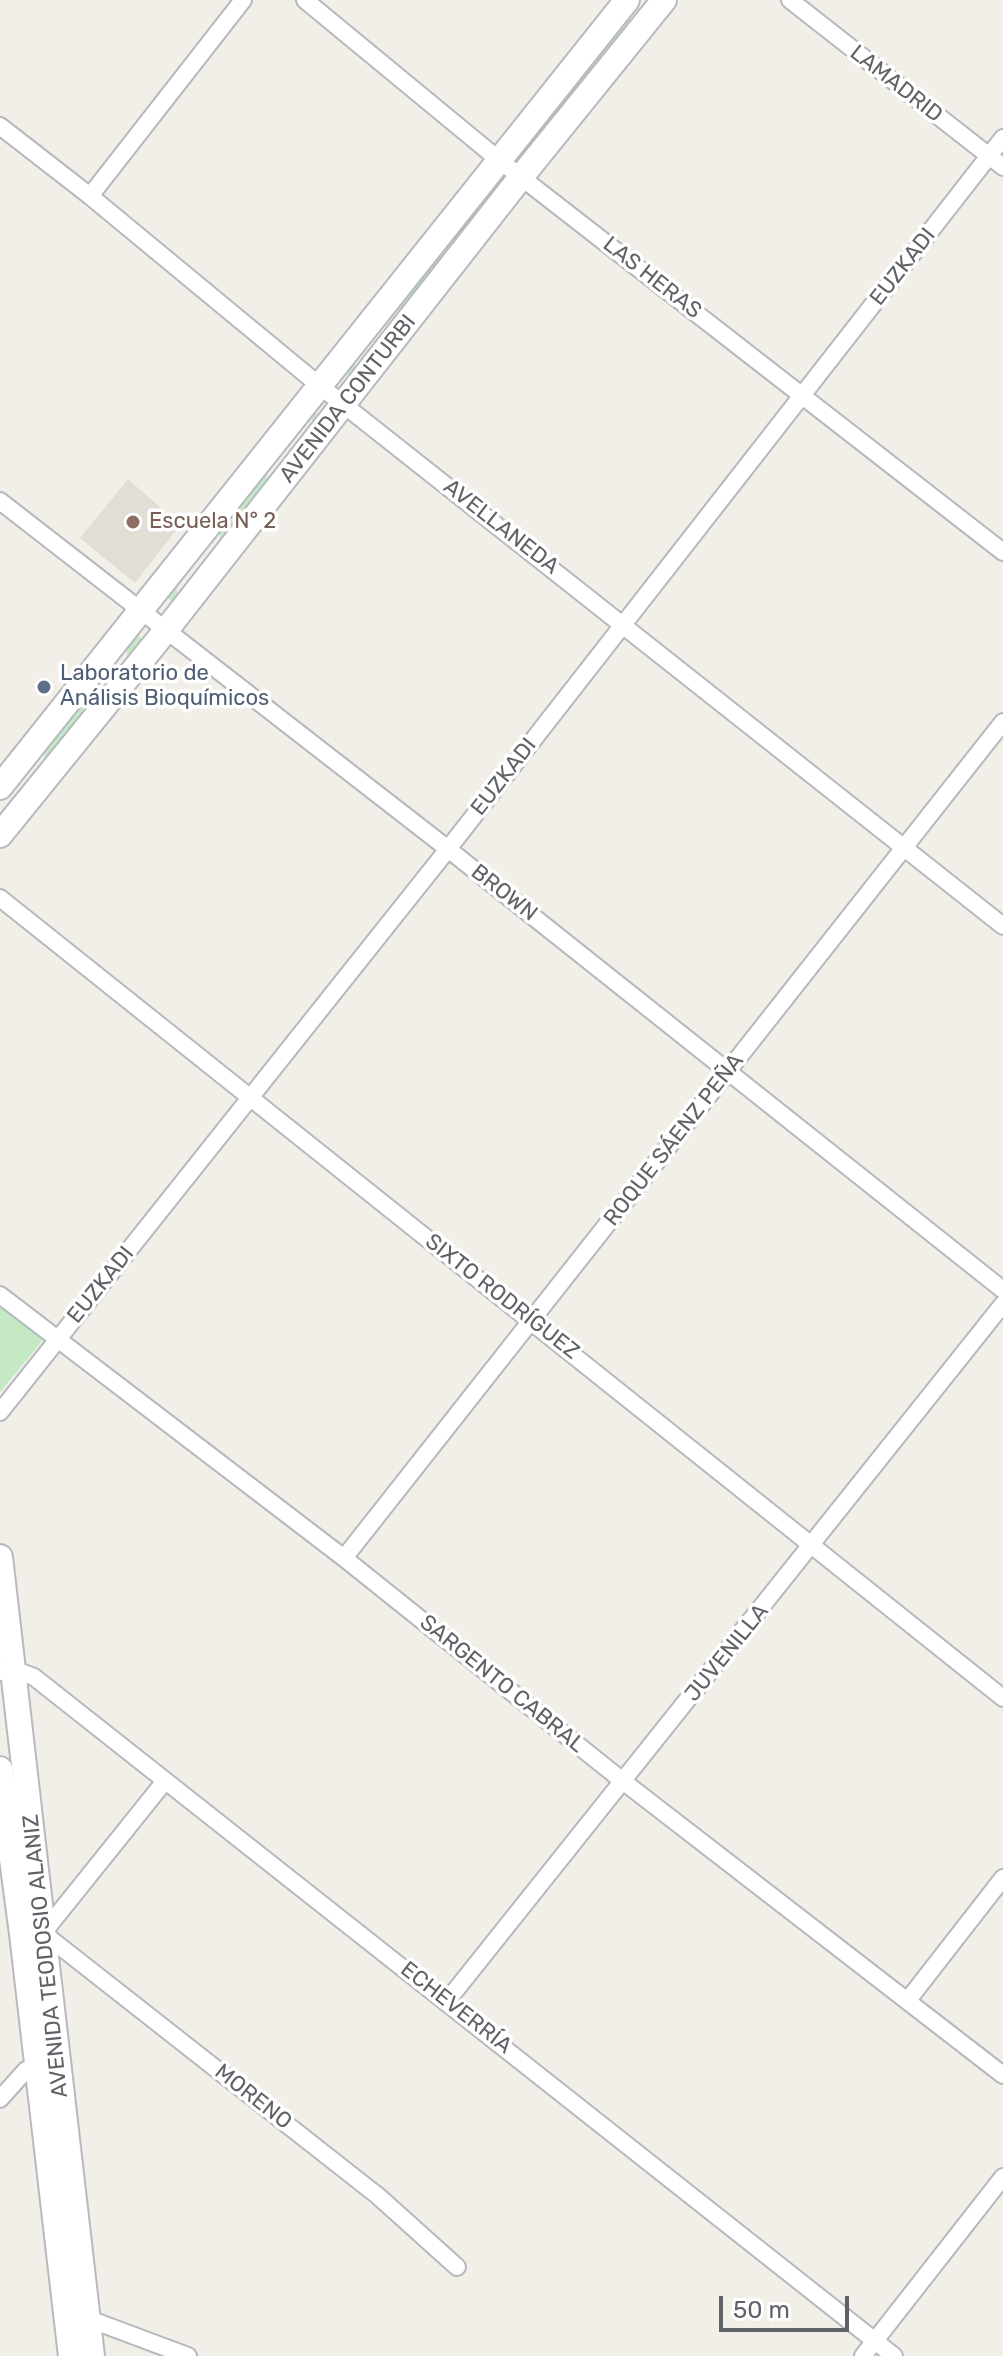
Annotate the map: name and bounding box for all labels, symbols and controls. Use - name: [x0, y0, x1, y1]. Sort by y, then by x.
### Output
- street label: LAMADRID: [845, 40, 947, 128]
- street label: EUZKADI: [865, 223, 941, 311]
- street label: LAS HERAS: [598, 231, 706, 325]
- street label: AVENIDA CONTURBI: [274, 310, 422, 488]
- street label: AVELLANEDA: [438, 474, 564, 580]
- place label: Escuela N° 2: [149, 509, 276, 535]
- marker: Escuela N° 2: [124, 513, 142, 531]
- place label: Laboratorio de Análisis Bioquímicos: [60, 661, 269, 712]
- marker: Laboratorio de Análisis Bioquímicos: [35, 678, 53, 696]
- street label: EUZKADI: [466, 733, 542, 821]
- street label: BROWN: [466, 859, 542, 927]
- street label: ROQUE SÁENZ PEÑA: [599, 1049, 749, 1231]
- street label: SIXTO RODRÍGUEZ: [420, 1229, 584, 1365]
- street label: EUZKADI: [62, 1241, 140, 1329]
- street label: JUVENILLA: [680, 1599, 774, 1707]
- street label: SARGENTO CABRAL: [414, 1609, 590, 1759]
- street label: AVENIDA TEODOSIO ALANIZ: [18, 1813, 74, 2099]
- street label: ECHEVERRÍA: [395, 1956, 517, 2060]
- street label: MORENO: [209, 2059, 297, 2135]
- scale bar: [723, 2280, 853, 2330]
- text: 50 m: [733, 2296, 790, 2324]

